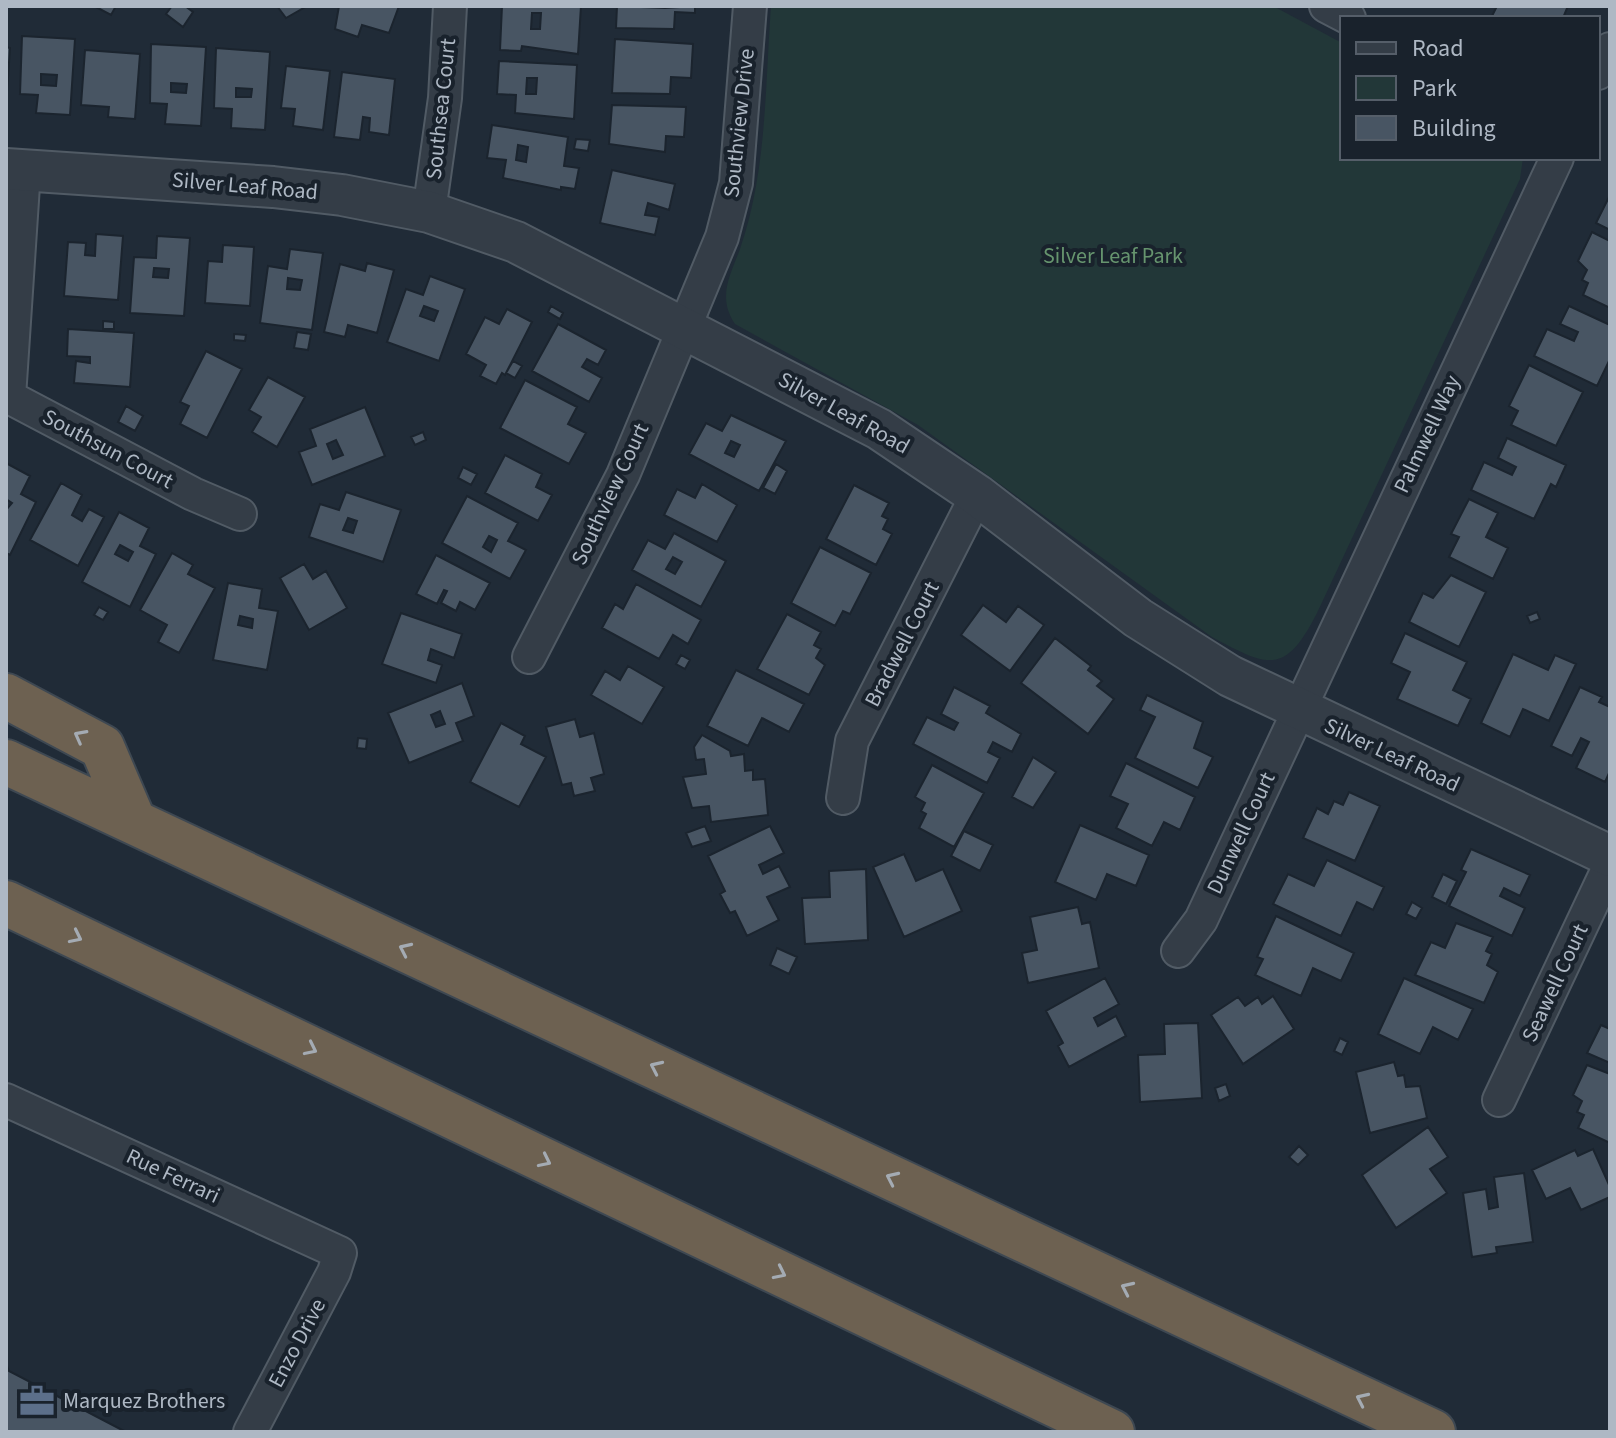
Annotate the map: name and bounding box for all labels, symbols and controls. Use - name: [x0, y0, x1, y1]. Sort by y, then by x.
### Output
- legend: [1340, 16, 1600, 160]
- text: Road: [1412, 31, 1464, 66]
- street label: Southsea Court: [418, 36, 464, 181]
- street label: Southview Drive: [715, 47, 763, 199]
- text: Park: [1412, 71, 1457, 106]
- text: Building: [1412, 111, 1496, 146]
- street label: Silver Leaf Road: [171, 164, 319, 208]
- park label: Silver Leaf Park: [1043, 240, 1183, 272]
- street label: Silver Leaf Road: [772, 364, 916, 462]
- street label: Palmwell Way: [1386, 369, 1469, 498]
- street label: Southsun Court: [37, 401, 180, 497]
- street label: Southview Court: [563, 417, 657, 570]
- street label: Bradwell Court: [857, 575, 948, 712]
- street label: Silver Leaf Road: [1319, 710, 1465, 800]
- one-way arrow: [74, 730, 88, 745]
- street label: Dunwell Court: [1199, 766, 1283, 899]
- street label: Seawell Court: [1514, 918, 1597, 1047]
- one-way arrow: [68, 927, 83, 943]
- one-way arrow: [399, 943, 413, 959]
- one-way arrow: [303, 1039, 317, 1055]
- one-way arrow: [650, 1061, 665, 1077]
- street label: Rue Ferrari: [121, 1140, 225, 1212]
- one-way arrow: [537, 1151, 552, 1167]
- one-way arrow: [885, 1172, 900, 1188]
- one-way arrow: [772, 1263, 786, 1279]
- one-way arrow: [1121, 1282, 1135, 1298]
- street label: Enzo Drive: [260, 1293, 334, 1393]
- office icon: Marquez Brothers: [18, 1382, 56, 1420]
- place label: Marquez Brothers: [63, 1385, 225, 1417]
- one-way arrow: [1356, 1393, 1371, 1409]

